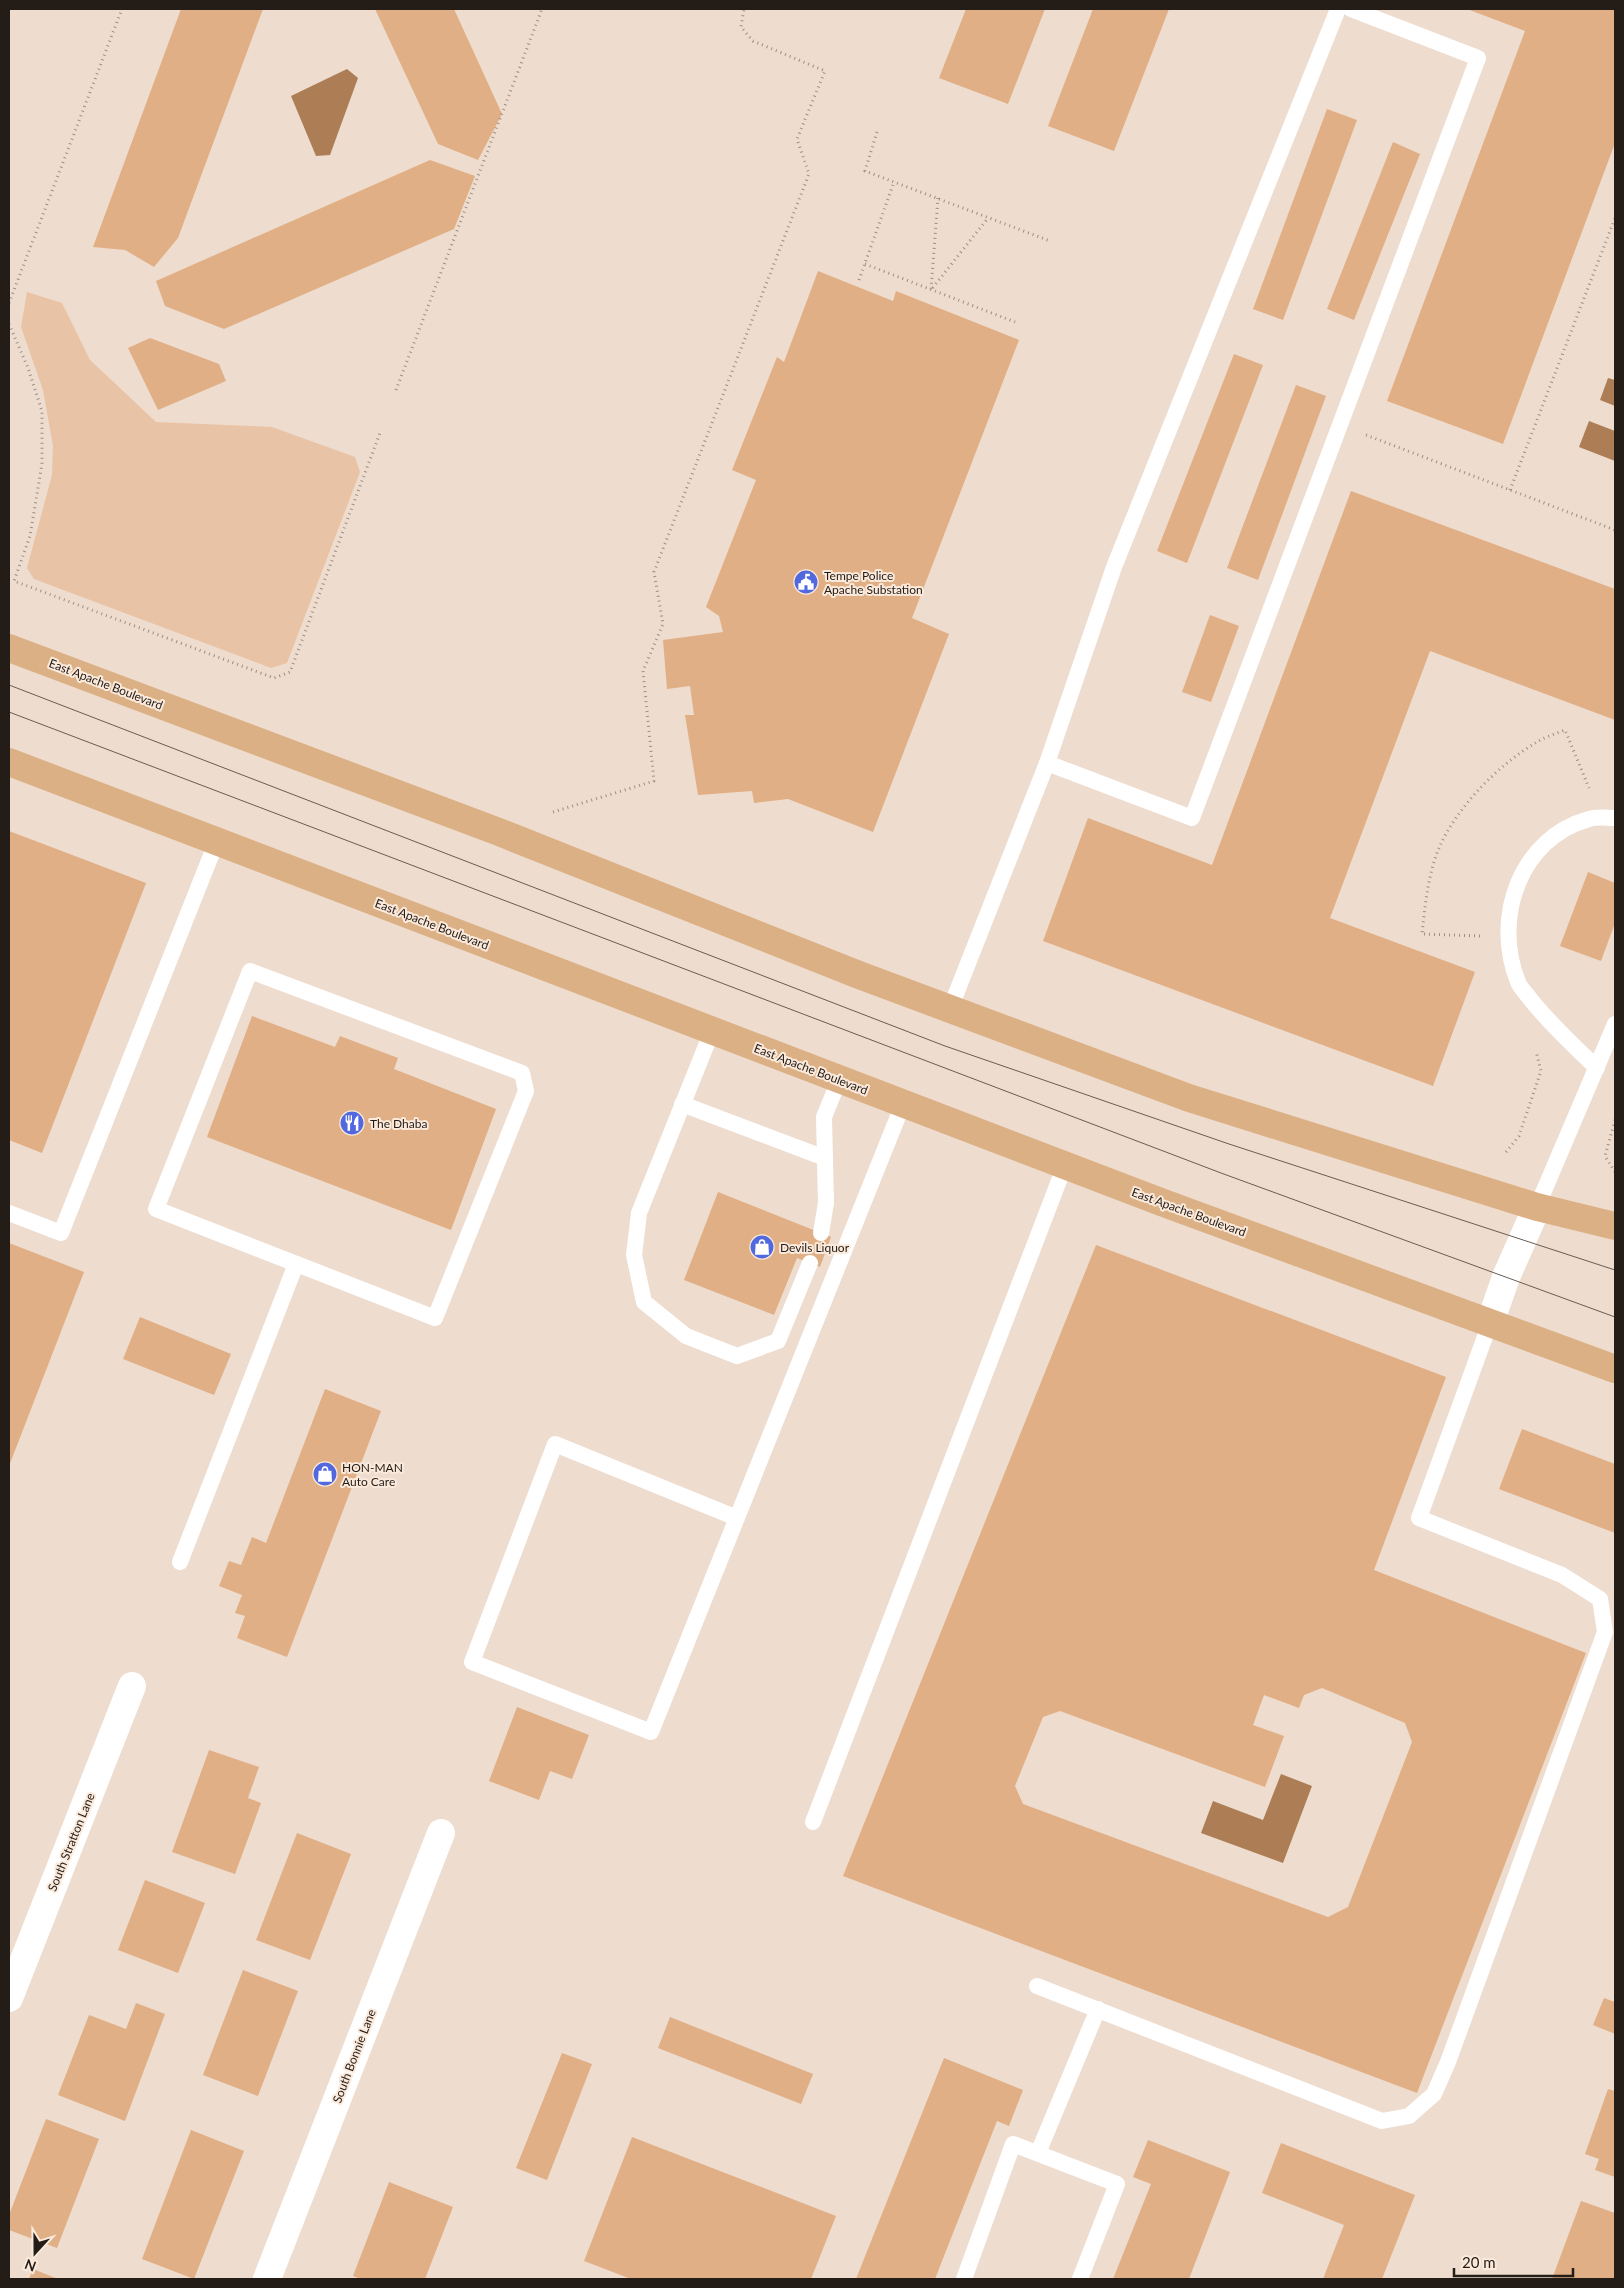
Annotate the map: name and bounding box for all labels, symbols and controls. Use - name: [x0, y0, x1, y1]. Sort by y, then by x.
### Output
- place label: Tempe Police Apache Substation: [824, 568, 923, 597]
- public building icon: Tempe Police Apache Substation: [793, 569, 819, 595]
- street label: East Apache Boulevard: [47, 655, 165, 713]
- street label: East Apache Boulevard: [373, 895, 491, 953]
- street label: East Apache Boulevard: [752, 1040, 870, 1098]
- restaurant icon: The Dhaba: [339, 1110, 365, 1136]
- place label: The Dhaba: [370, 1116, 427, 1131]
- street label: East Apache Boulevard: [1130, 1184, 1248, 1240]
- shop icon: Devils Liquor: [749, 1234, 775, 1260]
- place label: Devils Liquor: [780, 1240, 850, 1255]
- place label: HON-MAN Auto Care: [342, 1460, 403, 1489]
- shop icon: HON-MAN Auto Care: [312, 1461, 338, 1487]
- street label: South Stratton Lane: [44, 1791, 98, 1893]
- street label: South Bonnie Lane: [329, 2007, 379, 2105]
- north arrow: [10, 2228, 60, 2278]
- scale bar: [1454, 2246, 1573, 2278]
- text: 20 m: [1462, 2253, 1496, 2271]
- text: N: [22, 2256, 38, 2275]

